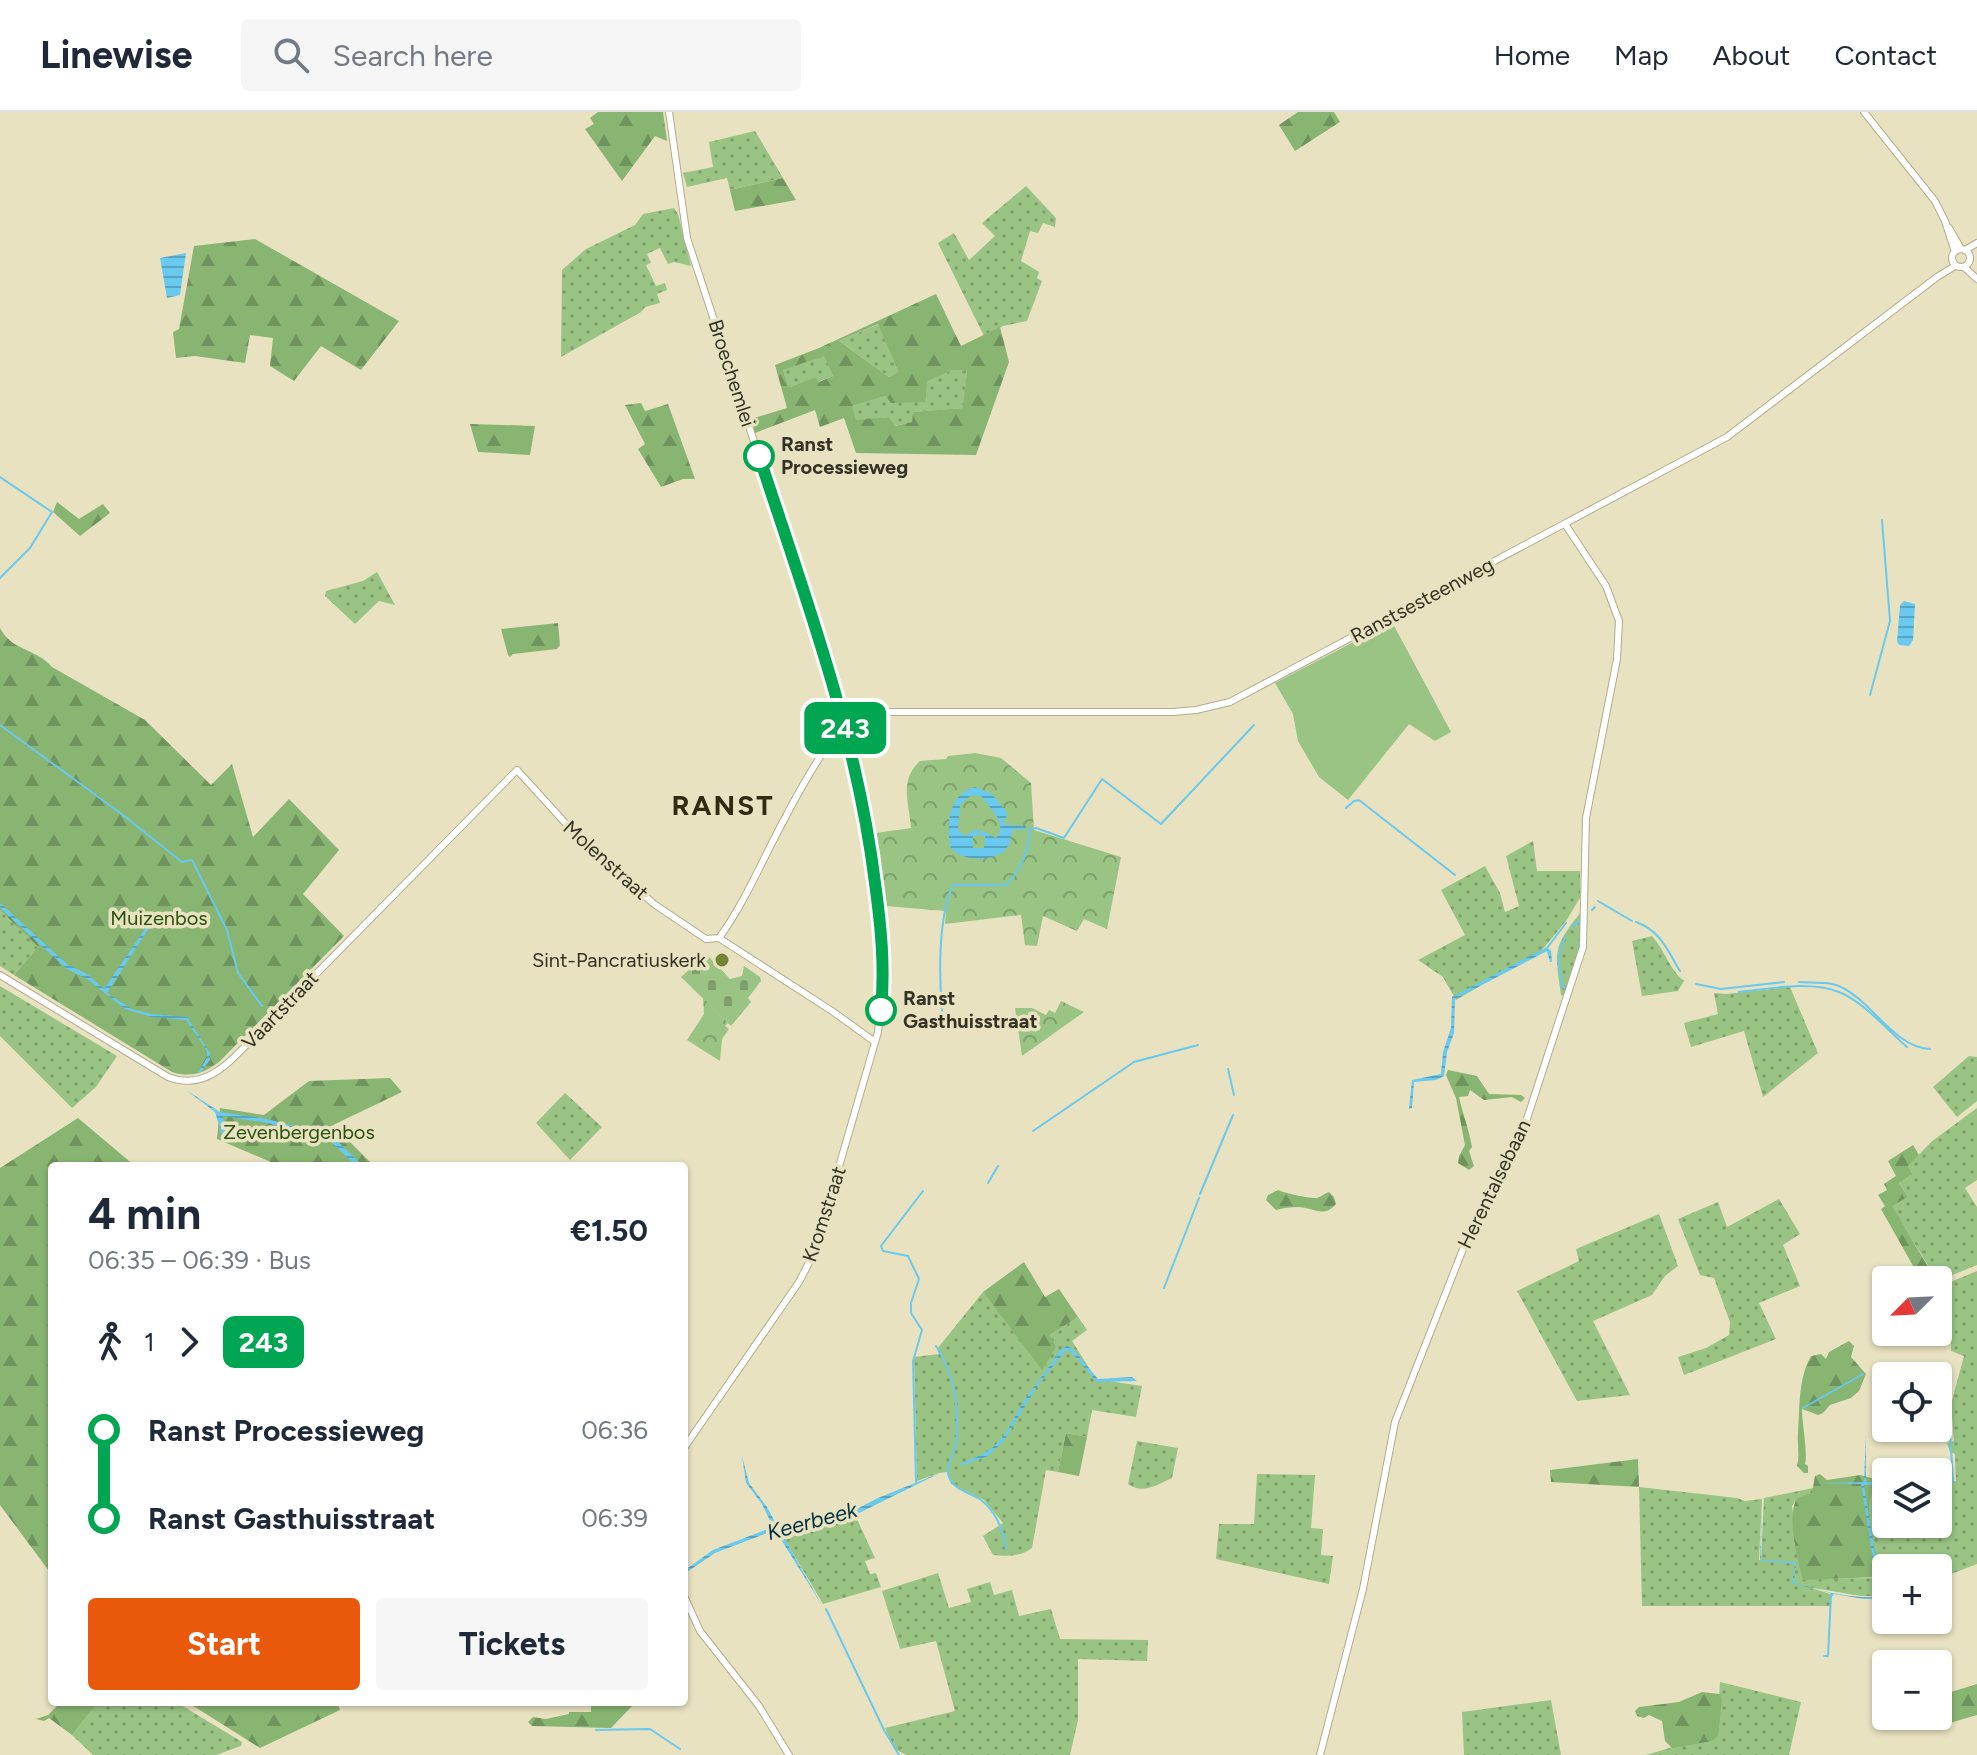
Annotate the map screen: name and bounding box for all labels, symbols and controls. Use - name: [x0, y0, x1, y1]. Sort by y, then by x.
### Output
- search box: [241, 19, 801, 91]
- text: Linewise: [40, 32, 193, 78]
- icon: search: [269, 33, 313, 77]
- text: Search here: [333, 37, 493, 74]
- text: Home: [1494, 38, 1570, 72]
- text: Map: [1614, 38, 1669, 72]
- text: About: [1713, 38, 1790, 72]
- text: Contact: [1834, 38, 1937, 72]
- street label: Broechemlei: [703, 316, 761, 430]
- place label: Ranst Processieweg: [781, 432, 908, 479]
- marker: Ranst Processieweg: [744, 441, 774, 471]
- street label: Ranstsesteenweg: [1346, 552, 1498, 648]
- line badge: 243: [799, 702, 891, 754]
- text: 243: [820, 711, 870, 745]
- district label: RANST: [671, 788, 775, 822]
- street label: Molenstraat: [558, 815, 654, 905]
- park label: Muizenbos: [110, 906, 208, 930]
- place label: Sint-Pancratiuskerk: [532, 948, 706, 972]
- marker: Sint-Pancratiuskerk: [713, 951, 731, 969]
- street label: Vaartstraat: [237, 966, 323, 1054]
- place label: Ranst Gasthuisstraat: [903, 986, 1037, 1033]
- marker: Ranst Gasthuisstraat: [866, 995, 896, 1025]
- street label: Herentalsebaan: [1452, 1116, 1536, 1252]
- park label: Zevenbergenbos: [223, 1120, 375, 1144]
- street label: Kromstraat: [797, 1163, 851, 1265]
- text: 4 min: [88, 1187, 201, 1240]
- text: €1.50: [570, 1212, 648, 1249]
- text: 06:35 – 06:39 · Bus: [88, 1244, 311, 1276]
- north arrow: [1872, 1266, 1952, 1346]
- map controls: [1872, 1266, 1952, 1730]
- icon: walk: [88, 1320, 132, 1364]
- icon: forward: [167, 1320, 211, 1364]
- text: 243: [239, 1325, 288, 1359]
- text: 1: [144, 1326, 155, 1358]
- button: locate: [1872, 1362, 1952, 1442]
- text: Ranst Processieweg: [148, 1412, 424, 1449]
- text: 06:36: [581, 1414, 648, 1446]
- button: layers: [1872, 1458, 1952, 1538]
- water label: Keerbeek: [764, 1496, 861, 1546]
- text: Ranst Gasthuisstraat: [148, 1500, 435, 1537]
- text: 06:39: [581, 1502, 648, 1534]
- button: +: [1872, 1554, 1952, 1634]
- button: Start: [88, 1598, 360, 1690]
- button: Tickets: [376, 1598, 648, 1690]
- button: −: [1872, 1650, 1952, 1730]

